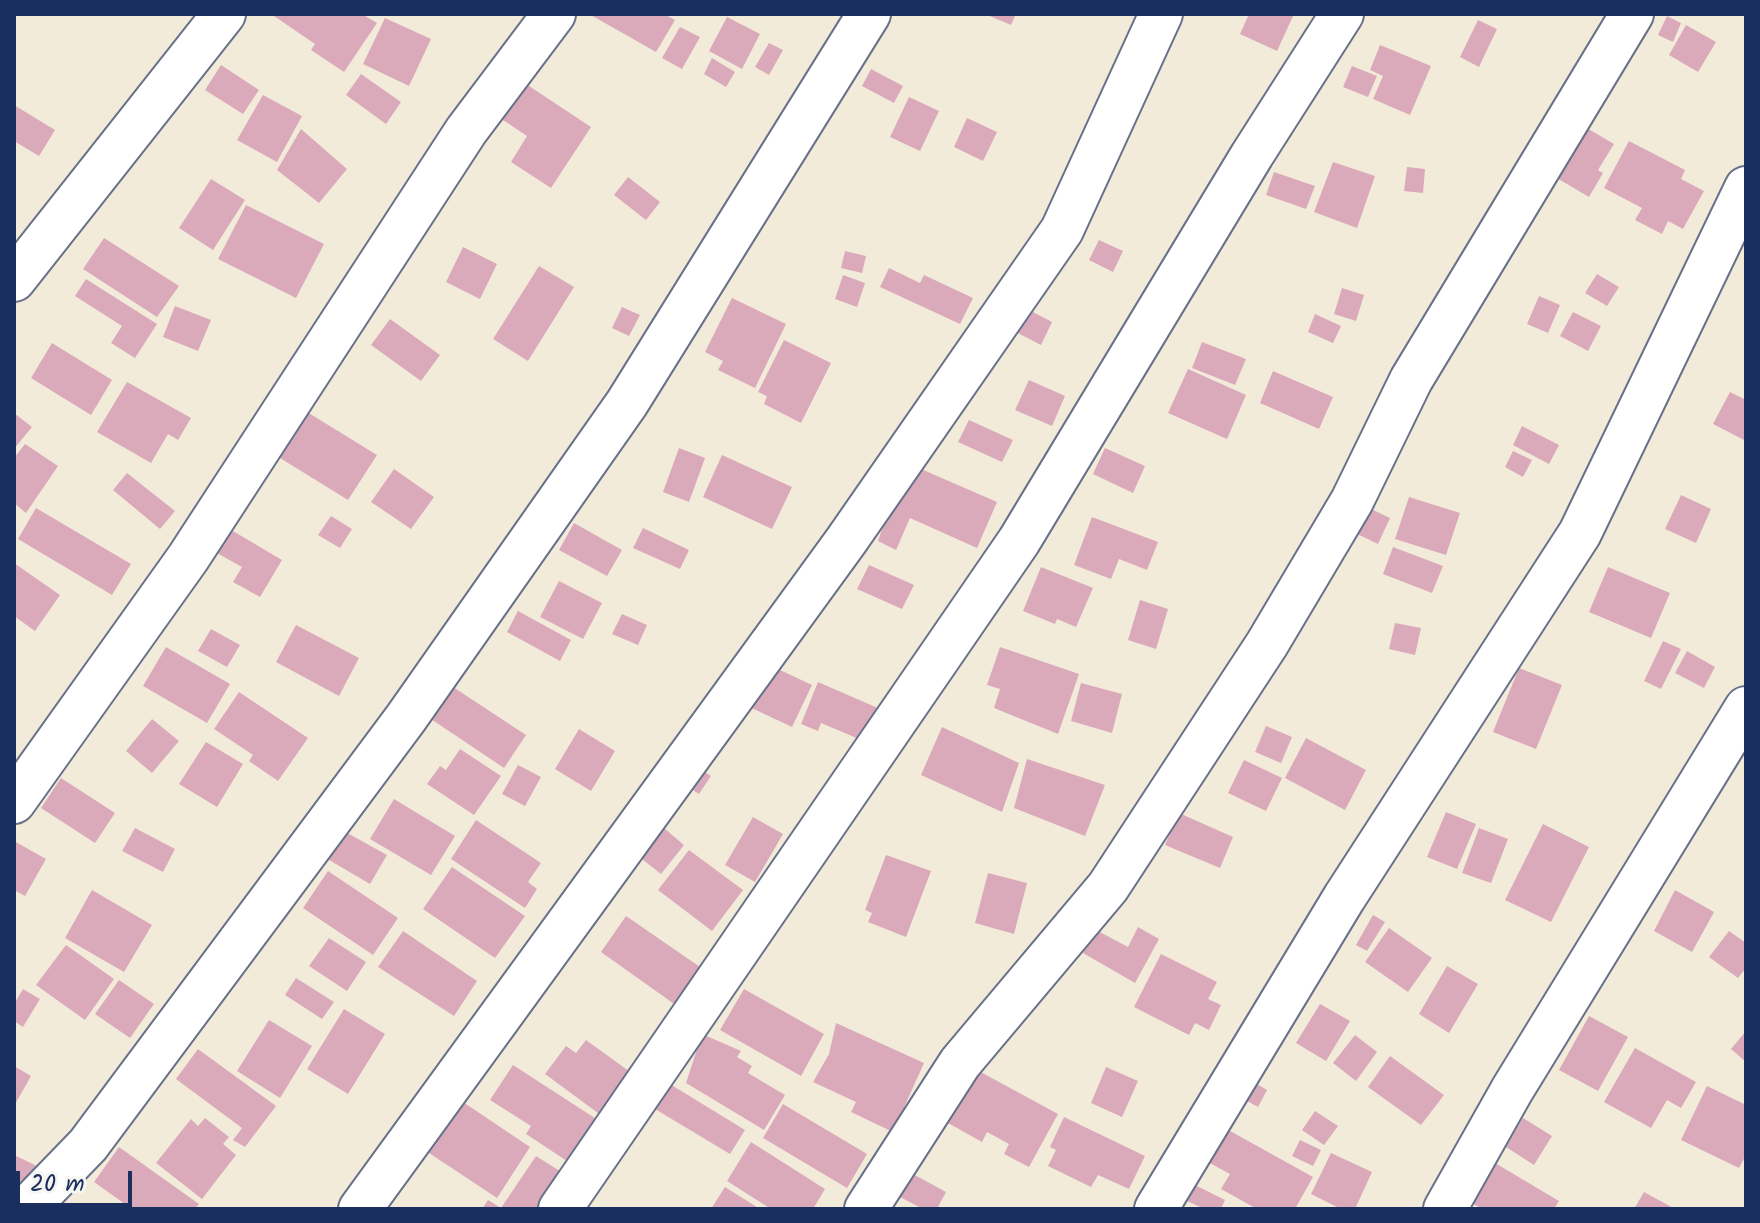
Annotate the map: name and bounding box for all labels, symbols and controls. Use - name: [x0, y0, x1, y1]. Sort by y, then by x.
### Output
- scale bar: [20, 1155, 136, 1205]
- text: 20 m: [30, 1165, 85, 1204]

